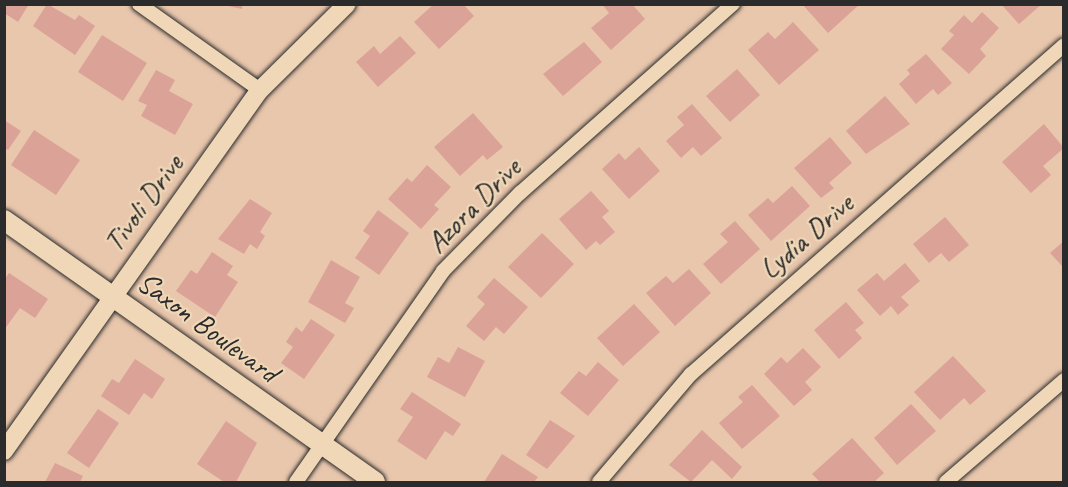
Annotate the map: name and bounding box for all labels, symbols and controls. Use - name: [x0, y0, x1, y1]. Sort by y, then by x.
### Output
- street label: Tivoli Drive: [96, 147, 190, 259]
- street label: Azora Drive: [418, 150, 528, 260]
- street label: Lydia Drive: [752, 185, 860, 287]
- street label: Saxon Boulevard: [130, 263, 286, 391]

